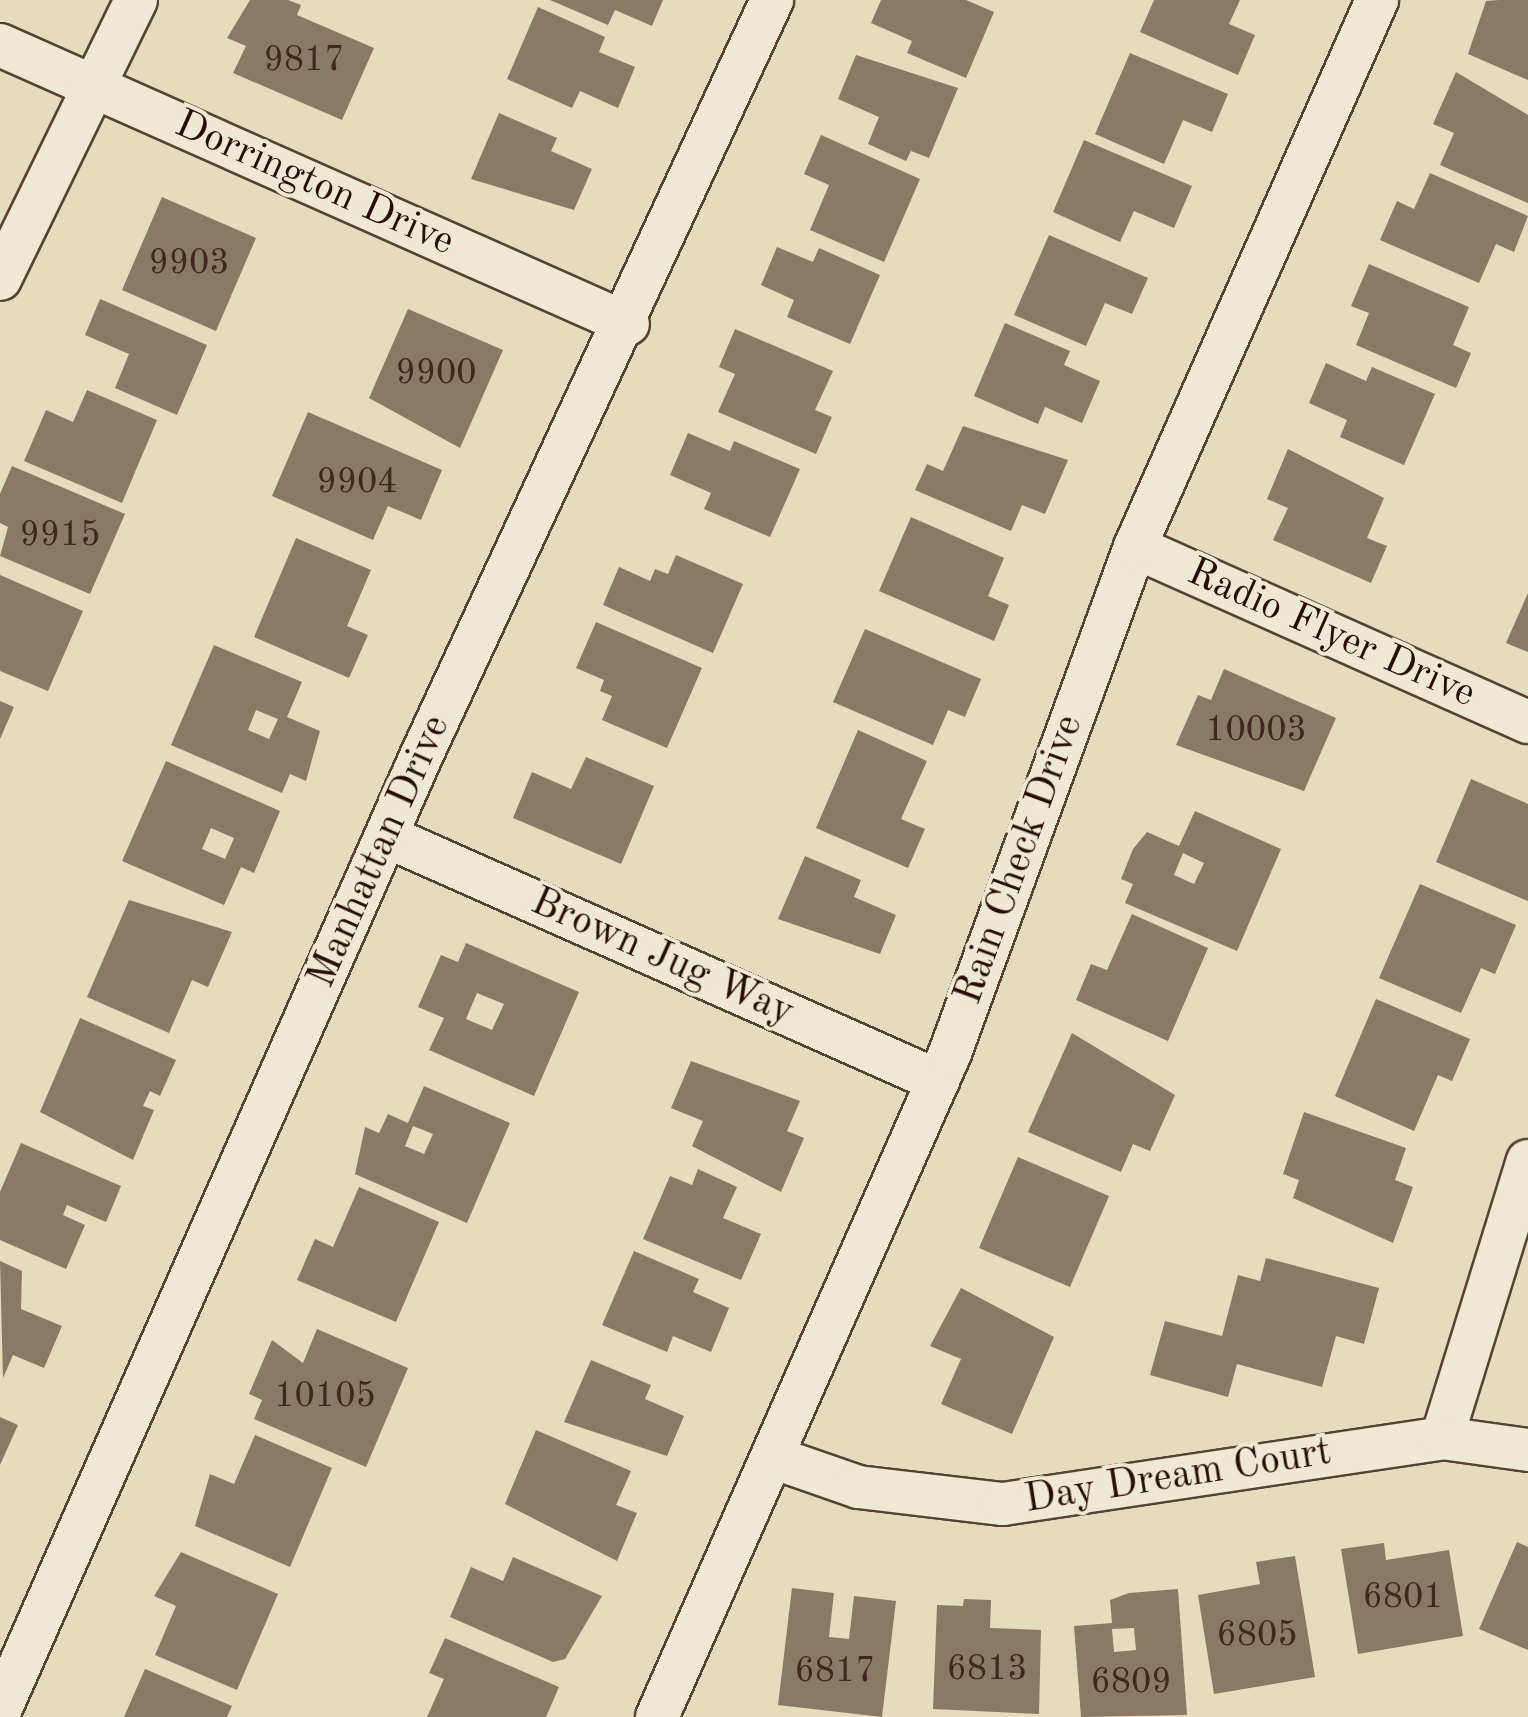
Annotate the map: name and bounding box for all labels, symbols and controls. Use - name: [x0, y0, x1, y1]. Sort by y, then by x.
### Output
- house number: 9817: [263, 40, 345, 82]
- street label: Dorrington Drive: [167, 101, 461, 267]
- house number: 9903: [148, 243, 230, 285]
- house number: 9900: [395, 353, 477, 395]
- house number: 9904: [316, 462, 398, 504]
- house number: 9915: [19, 515, 101, 557]
- street label: Radio Flyer Drive: [1179, 549, 1483, 719]
- street label: Manhattan Drive: [298, 708, 462, 996]
- street label: Rain Check Drive: [945, 709, 1095, 1011]
- house number: 10003: [1205, 710, 1307, 752]
- street label: Brown Jug Way: [523, 879, 801, 1037]
- house number: 10105: [274, 1376, 376, 1418]
- street label: Day Dream Court: [1021, 1429, 1335, 1525]
- house number: 6801: [1362, 1577, 1444, 1619]
- house number: 6805: [1216, 1615, 1298, 1657]
- house number: 6813: [946, 1649, 1028, 1691]
- house number: 6817: [794, 1651, 876, 1693]
- house number: 6809: [1090, 1662, 1172, 1704]

